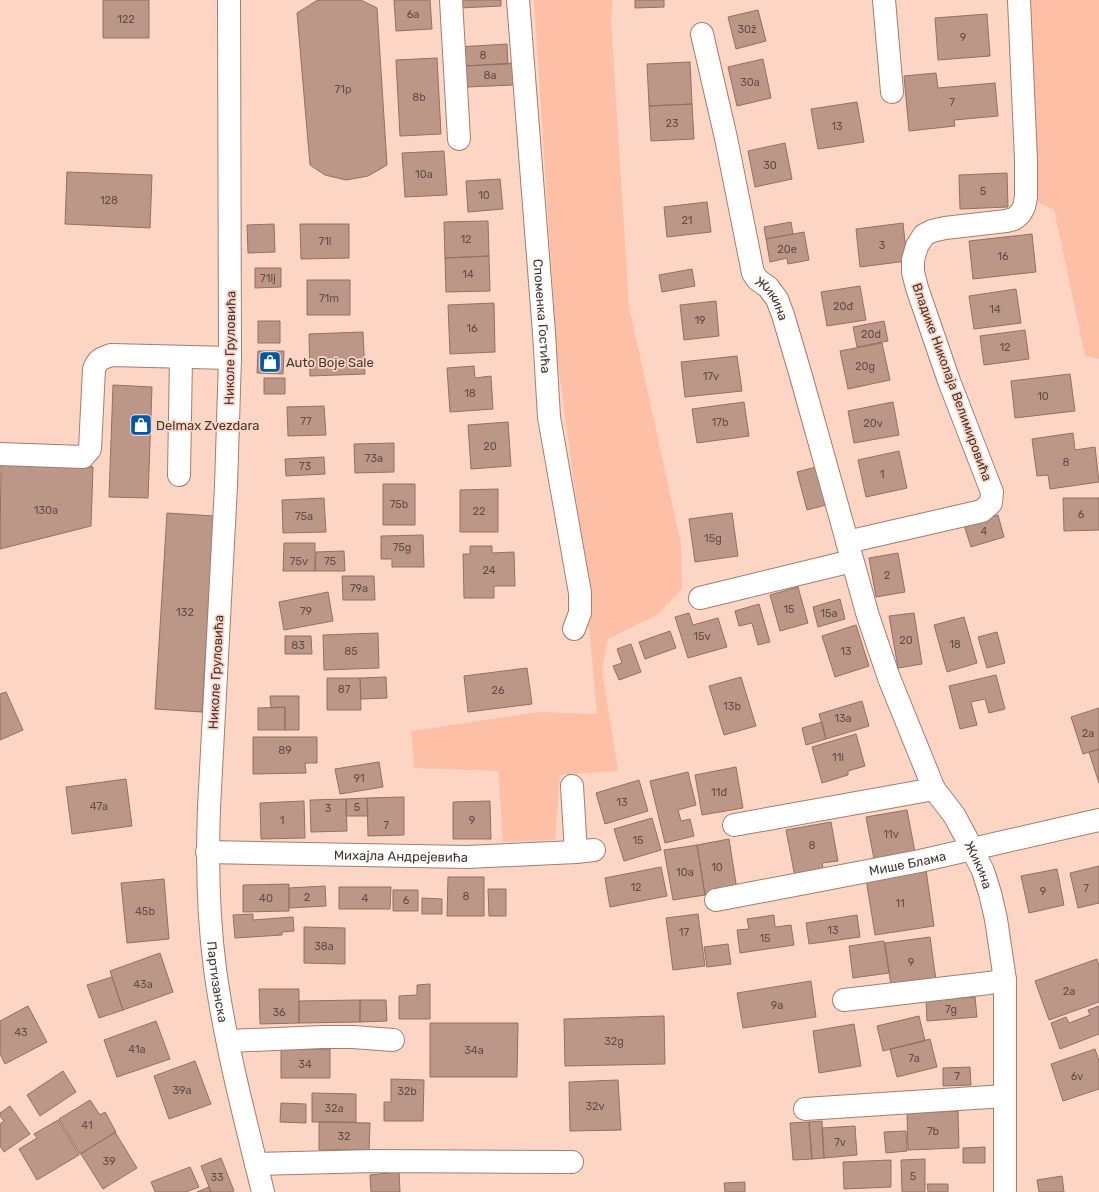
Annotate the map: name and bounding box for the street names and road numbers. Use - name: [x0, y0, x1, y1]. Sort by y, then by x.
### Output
- street label: Споменка Гостића: [531, 258, 554, 374]
- street label: Жикина: [753, 273, 792, 322]
- street label: Владике Николаја Велимировића: [909, 281, 995, 483]
- street label: Николе Груловића: [222, 291, 238, 405]
- street label: Николе Груловића: [206, 614, 226, 730]
- street label: Жикина: [962, 838, 996, 891]
- street label: Михајла Андрејевића: [334, 847, 468, 865]
- street label: Мише Блама: [868, 848, 947, 878]
- street label: Партизанска: [204, 941, 231, 1024]

